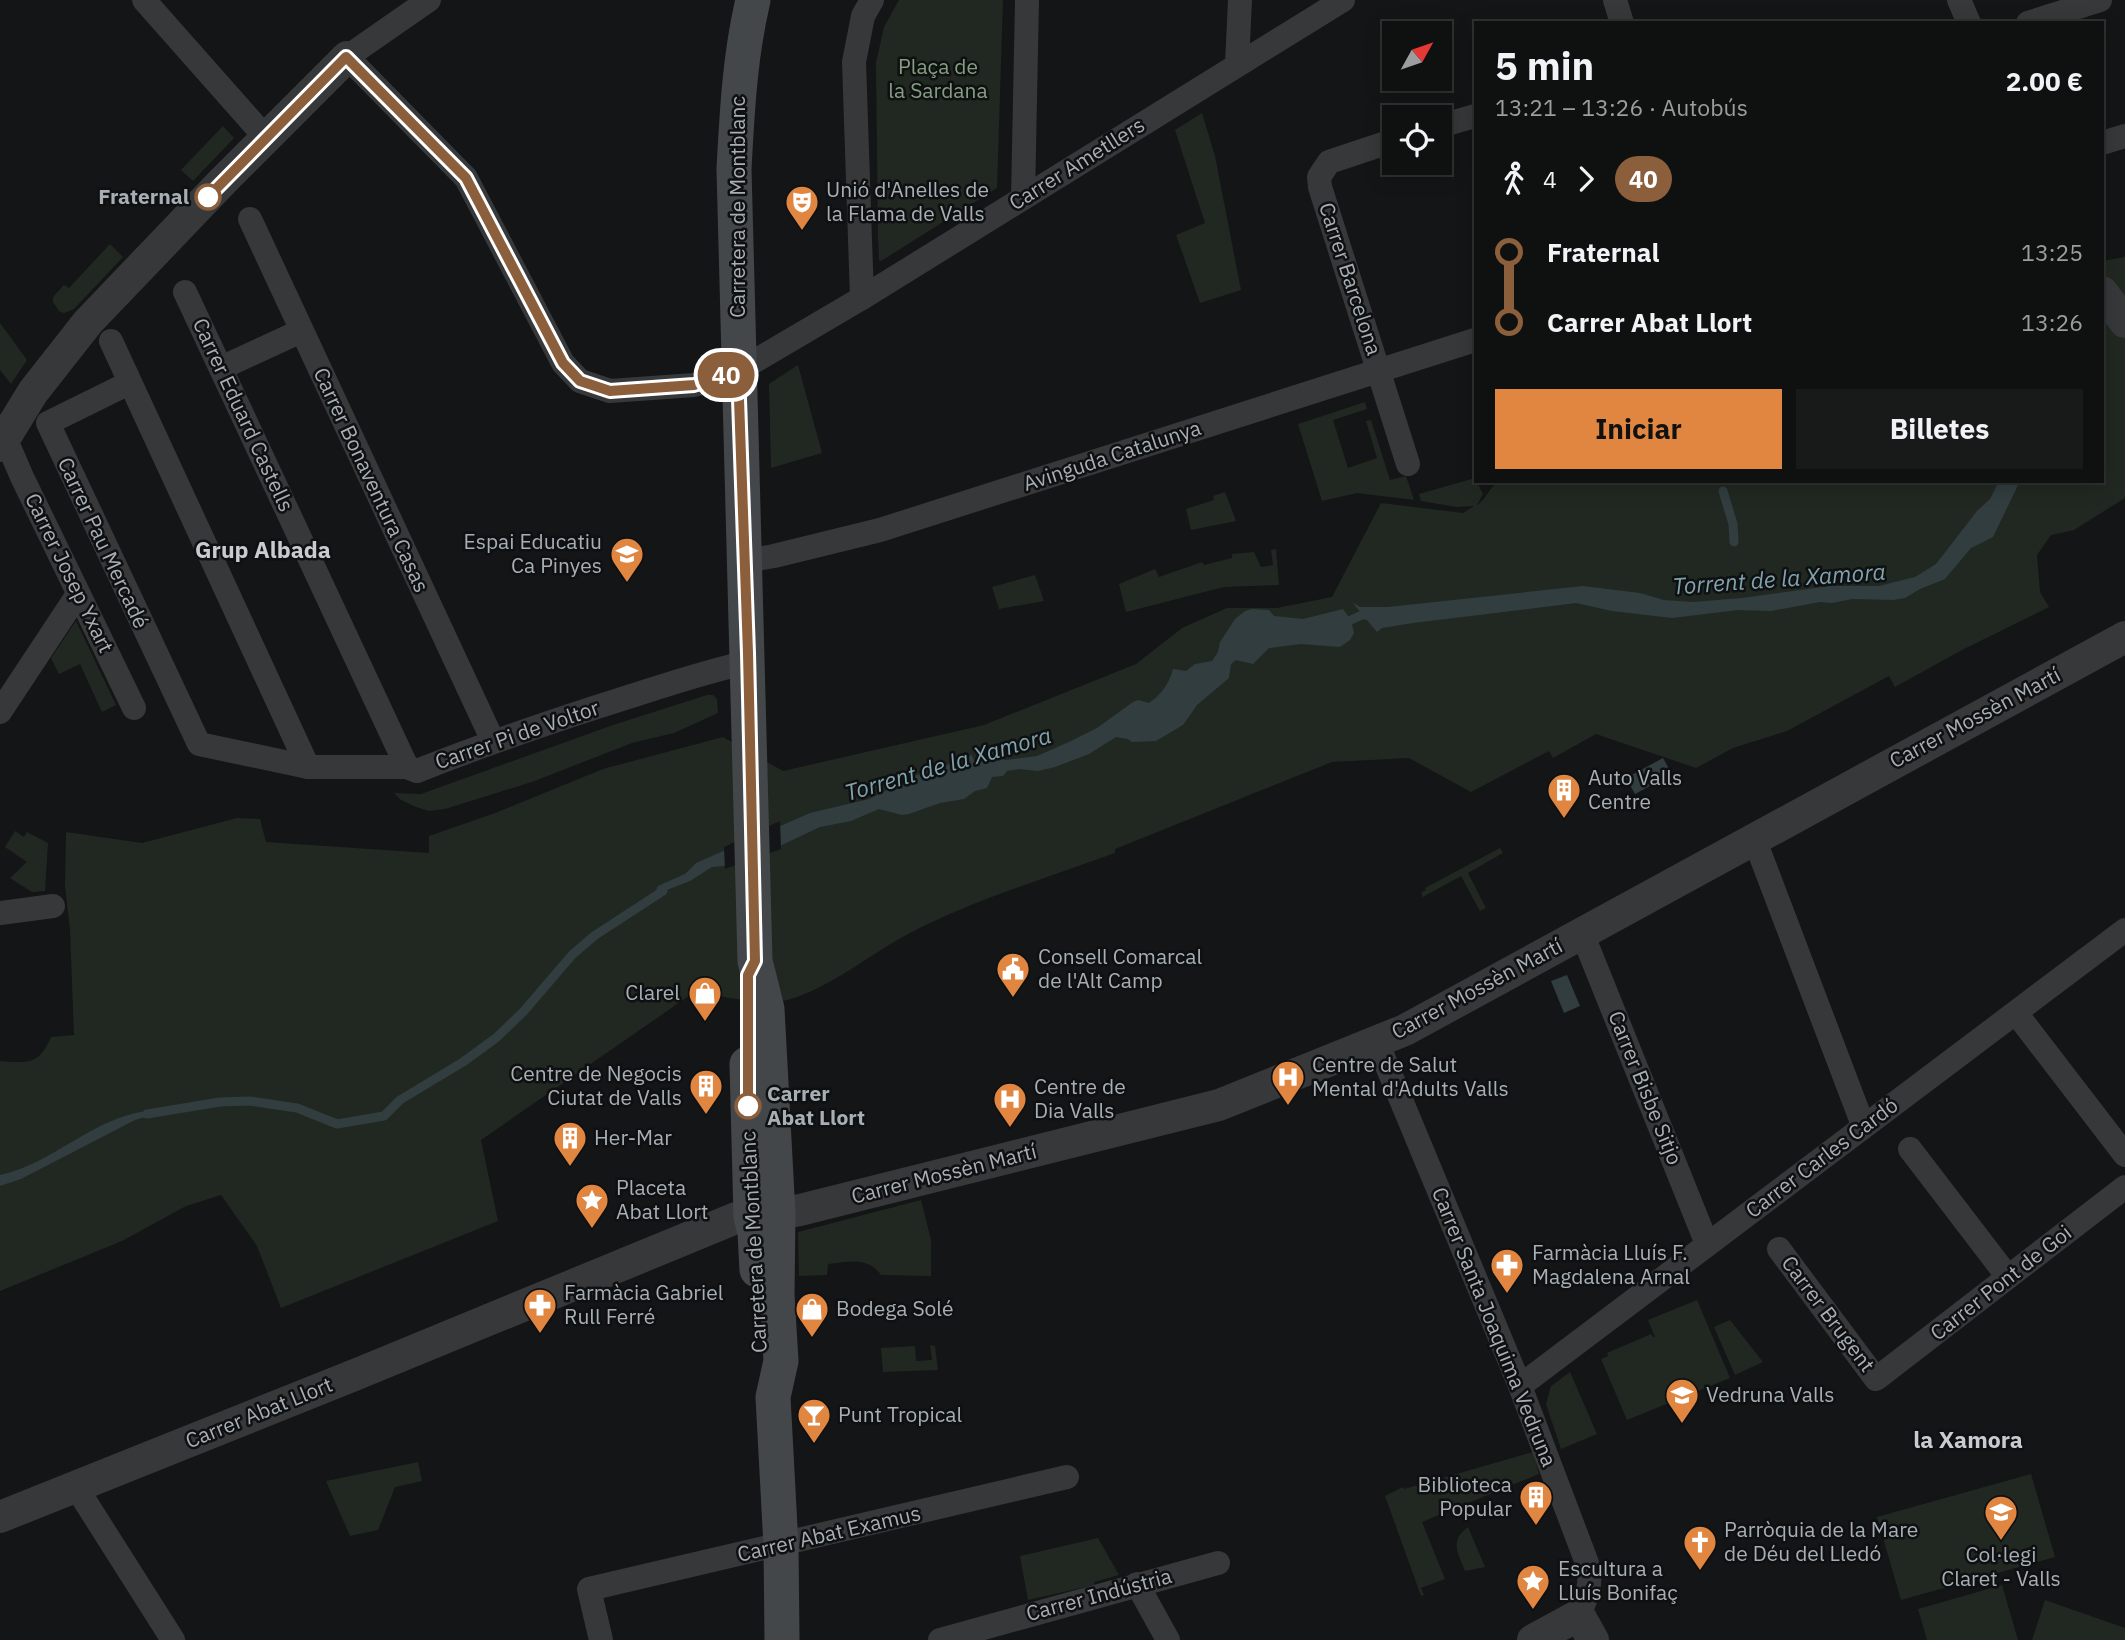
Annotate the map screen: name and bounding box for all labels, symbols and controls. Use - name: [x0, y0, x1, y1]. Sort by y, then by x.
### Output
- north arrow: [1382, 21, 1452, 91]
- map controls: [1382, 21, 1452, 175]
- text: 5 min: [1495, 41, 1594, 90]
- park label: Plaça de la Sardana: [888, 52, 988, 104]
- text: 2.00 €: [2006, 64, 2083, 98]
- text: 13:21 – 13:26 · Autobús: [1495, 92, 1748, 122]
- street label: Carretera de Montblanc: [723, 96, 751, 318]
- button: locate: [1382, 105, 1452, 175]
- street label: Carrer Ametllers: [1003, 110, 1150, 216]
- icon: walk: [1495, 160, 1533, 198]
- icon: forward: [1567, 160, 1605, 198]
- text: 40: [1629, 163, 1658, 195]
- text: 4: [1543, 164, 1557, 194]
- place label: Unió d'Anelles de la Flama de Valls: [826, 175, 989, 227]
- place label: Fraternal: [98, 182, 189, 210]
- theatre icon: Unió d'Anelles de la Flama de Valls: [783, 183, 821, 232]
- marker: Fraternal: [195, 184, 221, 210]
- street label: Carrer Barcelona: [1313, 199, 1389, 359]
- text: Fraternal: [1547, 235, 1659, 269]
- text: 13:25: [2021, 237, 2083, 267]
- text: Carrer Abat Llort: [1547, 305, 1752, 339]
- text: 13:26: [2021, 307, 2083, 337]
- street label: Carrer Eduard Castells: [187, 313, 301, 516]
- line badge: 40: [694, 352, 758, 398]
- text: 40: [712, 359, 740, 391]
- street label: Carrer Bonaventura Casas: [307, 363, 436, 596]
- button: Iniciar: [1495, 389, 1782, 469]
- button: Billetes: [1796, 389, 2083, 469]
- street label: Avinguda Catalunya: [1019, 413, 1204, 497]
- street label: Carrer Pau Mercadé: [52, 452, 156, 633]
- street label: Carrer Josep Yxart: [19, 488, 121, 657]
- place label: Espai Educatiu Ca Pinyes: [463, 527, 602, 579]
- district label: Grup Albada: [195, 534, 331, 564]
- school or university icon: Espai Educatiu Ca Pinyes: [608, 535, 646, 584]
- water label: Torrent de la Xamora: [1671, 556, 1887, 600]
- street label: Carrer Mossèn Martí: [1884, 660, 2065, 774]
- street label: Carrer Pi de Voltor: [431, 693, 603, 775]
- water label: Torrent de la Xamora: [841, 719, 1055, 807]
- place label: Auto Valls Centre: [1588, 763, 1682, 815]
- building icon: Auto Valls Centre: [1545, 771, 1583, 820]
- street label: Carrer Mossèn Martí: [1386, 931, 1567, 1045]
- place label: Consell Comarcal de l'Alt Camp: [1038, 942, 1202, 994]
- public building icon: Consell Comarcal de l'Alt Camp: [994, 950, 1032, 999]
- shop icon: Clarel: [686, 974, 724, 1023]
- place label: Clarel: [625, 978, 680, 1006]
- street label: Carrer Bisbe Sitjo: [1602, 1007, 1690, 1169]
- place label: Centre de Salut Mental d'Adults Valls: [1312, 1050, 1509, 1102]
- hospital icon: Centre de Salut Mental d'Adults Valls: [1269, 1058, 1307, 1107]
- place label: Centre de Negocis Ciutat de Valls: [510, 1059, 682, 1111]
- building icon: Centre de Negocis Ciutat de Valls: [687, 1067, 725, 1116]
- place label: Centre de Dia Valls: [1034, 1072, 1126, 1124]
- place label: Carrer Abat Llort: [767, 1079, 865, 1131]
- hospital icon: Centre de Dia Valls: [991, 1080, 1029, 1129]
- street label: Carrer Carles Cardó: [1740, 1091, 1903, 1224]
- marker: Carrer Abat Llort: [735, 1093, 761, 1119]
- building icon: Her-Mar: [551, 1119, 589, 1168]
- place label: Her-Mar: [594, 1123, 672, 1151]
- street label: Carretera de Montblanc: [733, 1130, 773, 1354]
- street label: Carrer Mossèn Martí: [848, 1136, 1039, 1210]
- place label: Placeta Abat Llort: [616, 1173, 708, 1225]
- place icon: Placeta Abat Llort: [573, 1181, 611, 1230]
- street label: Carrer Santa Joaquima Vedruna: [1426, 1183, 1564, 1470]
- street label: Carrer Pont de Goi: [1924, 1218, 2077, 1346]
- place label: Farmàcia Lluís F. Magdalena Arnal: [1532, 1238, 1690, 1290]
- pharmacy icon: Farmàcia Lluís F. Magdalena Arnal: [1488, 1246, 1526, 1295]
- street label: Carrer Brugent: [1776, 1250, 1882, 1377]
- place label: Farmàcia Gabriel Rull Ferré: [564, 1278, 724, 1330]
- pharmacy icon: Farmàcia Gabriel Rull Ferré: [521, 1286, 559, 1335]
- shop icon: Bodega Solé: [793, 1290, 831, 1339]
- place label: Bodega Solé: [836, 1294, 954, 1322]
- street label: Carrer Abat Llort: [181, 1370, 336, 1454]
- school or university icon: Vedruna Valls: [1663, 1376, 1701, 1425]
- place label: Vedruna Valls: [1706, 1380, 1835, 1408]
- bar icon: Punt Tropical: [795, 1396, 833, 1445]
- place label: Punt Tropical: [838, 1400, 963, 1428]
- district label: la Xamora: [1913, 1424, 2023, 1454]
- place label: Biblioteca Popular: [1418, 1470, 1512, 1522]
- building icon: Biblioteca Popular: [1517, 1478, 1555, 1527]
- school or university icon: Col·legi Claret - Valls: [1982, 1493, 2020, 1542]
- street label: Carrer Abat Examus: [734, 1498, 923, 1568]
- place label: Parròquia de la Mare de Déu del Lledó: [1724, 1515, 1918, 1567]
- church icon: Parròquia de la Mare de Déu del Lledó: [1681, 1523, 1719, 1572]
- place label: Col·legi Claret - Valls: [1941, 1540, 2061, 1592]
- place label: Escultura a Lluís Bonifaç: [1558, 1554, 1678, 1606]
- street label: Carrer Indústria: [1023, 1561, 1175, 1627]
- place icon: Escultura a Lluís Bonifaç: [1514, 1562, 1552, 1611]

